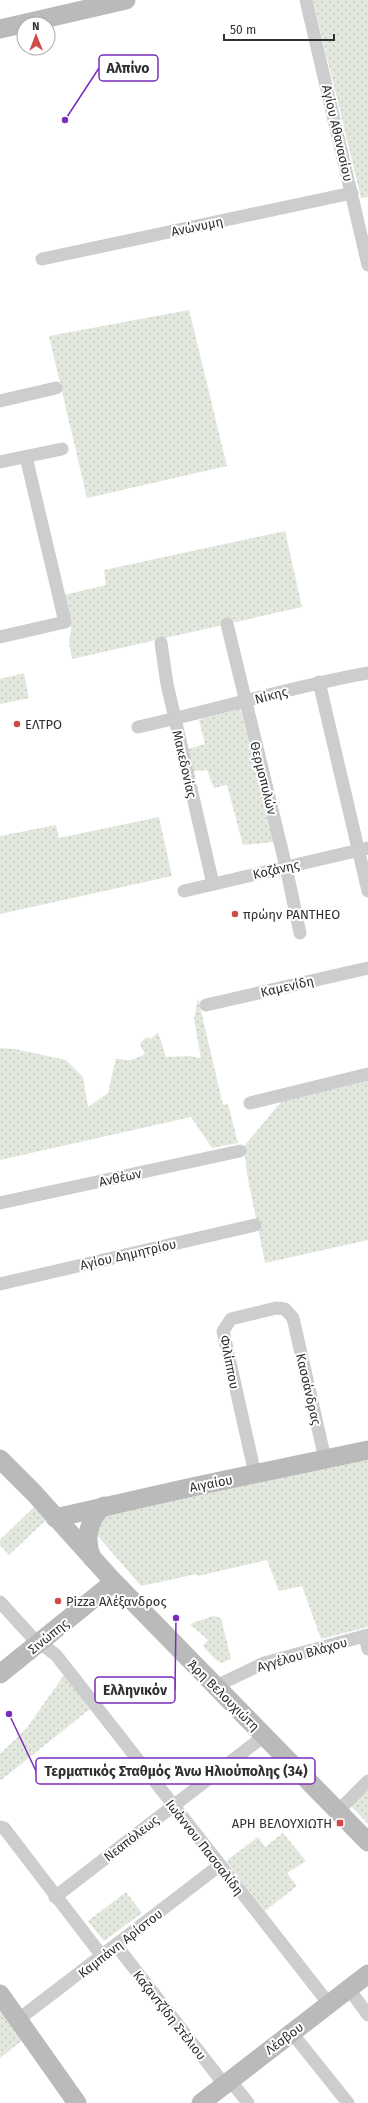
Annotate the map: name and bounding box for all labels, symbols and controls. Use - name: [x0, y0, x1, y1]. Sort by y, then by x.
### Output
- north arrow: [16, 16, 56, 56]
- scale bar: [224, 16, 334, 42]
- text: N: [32, 20, 40, 33]
- text: 50 m: [230, 23, 256, 37]
- callout: Αλπίνο: [99, 55, 158, 81]
- text: Αλπίνο: [106, 60, 149, 77]
- street label: Αγίου Αθανασίου: [319, 83, 356, 183]
- street label: Ανώνυμη: [170, 214, 224, 239]
- street label: Νίκης: [253, 684, 289, 707]
- place label: ΕΛΤΡΟ: [25, 717, 62, 732]
- marker: ΕΛΤΡΟ: [12, 719, 22, 729]
- street label: Μακεδονίας: [169, 729, 200, 799]
- street label: Θερμοπυλών: [247, 740, 280, 817]
- street label: Κοζάνης: [251, 857, 301, 882]
- place label: πρώην PANTHEO: [243, 907, 340, 922]
- marker: πρώην PANTHEO: [230, 909, 240, 919]
- street label: Καμενίδη: [259, 973, 315, 1000]
- street label: Ανθέων: [97, 1166, 144, 1189]
- street label: Αγίου Δημητρίου: [79, 1236, 178, 1273]
- street label: Φιλίππου: [217, 1334, 242, 1390]
- street label: Κασσάνδρας: [293, 1352, 324, 1426]
- street label: Αιγαίου: [188, 1472, 234, 1495]
- place label: Pizza Αλέξανδρος: [66, 1594, 167, 1610]
- marker: Pizza Αλέξανδρος: [53, 1596, 63, 1606]
- street label: Σινώπης: [25, 1616, 72, 1657]
- street label: Αγγέλου Βλάχου: [255, 1634, 349, 1675]
- street label: Άρη Βελουχιώτη: [185, 1657, 262, 1734]
- callout: Ελληνικόν: [95, 1677, 175, 1703]
- text: Ελληνικόν: [103, 1682, 168, 1699]
- callout: Τερματικός Σταθμός Άνω Ηλιούπολης (34): [36, 1758, 315, 1784]
- text: Τερματικός Σταθμός Άνω Ηλιούπολης (34): [44, 1763, 308, 1780]
- street label: Ιωάννου Πασσαλίδη: [163, 1797, 247, 1898]
- street label: Νεαπόλεως: [101, 1812, 162, 1864]
- place label: ΑΡΗ ΒΕΛΟΥΧΙΩΤΗ: [232, 1816, 332, 1831]
- marker: ΑΡΗ ΒΕΛΟΥΧΙΩΤΗ: [335, 1818, 345, 1828]
- street label: Καμπάνη Αρίστου: [75, 1906, 165, 1981]
- street label: Καζαντζίδη Στέλιου: [130, 1968, 209, 2063]
- street label: Λέσβου: [262, 2019, 306, 2058]

